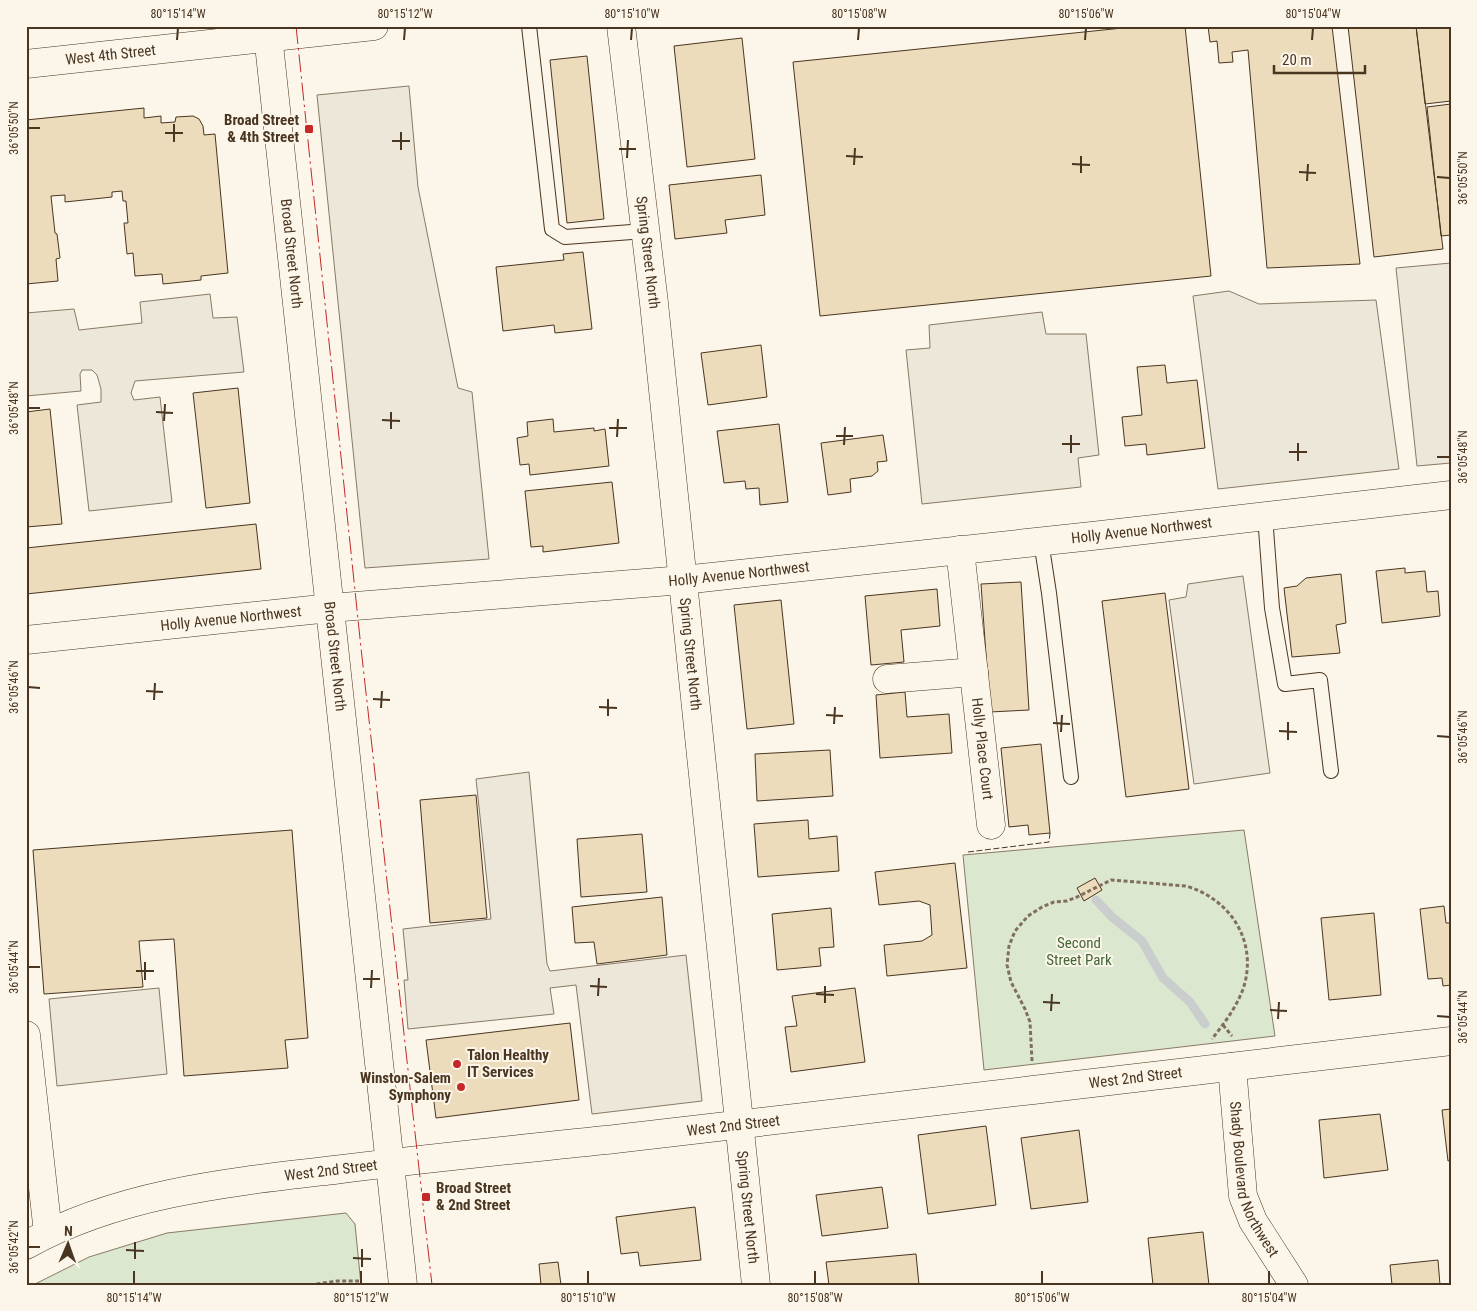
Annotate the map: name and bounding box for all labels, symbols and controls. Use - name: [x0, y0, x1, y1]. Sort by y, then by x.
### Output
- text: 80°15'14"W: [150, 7, 206, 21]
- text: 80°15'12"W: [377, 7, 433, 21]
- text: 80°15'10"W: [604, 7, 660, 21]
- text: 80°15'08"W: [831, 7, 887, 21]
- text: 80°15'06"W: [1058, 7, 1114, 21]
- text: 80°15'04"W: [1285, 7, 1341, 21]
- street label: West 4th Street: [64, 41, 157, 69]
- scale bar: [1274, 42, 1366, 74]
- text: 20 m: [1282, 51, 1312, 69]
- text: 36°05'50"N: [7, 101, 21, 155]
- place label: Broad Street & 4th Street: [224, 111, 299, 146]
- marker: Broad Street & 4th Street: [303, 123, 315, 135]
- text: 36°05'50"N: [1456, 151, 1470, 205]
- street label: Spring Street North: [632, 195, 664, 310]
- street label: Broad Street North: [277, 198, 306, 310]
- text: 36°05'48"N: [7, 381, 21, 435]
- text: 36°05'48"N: [1456, 430, 1470, 484]
- street label: Holly Avenue Northwest: [1070, 513, 1213, 547]
- street label: Holly Avenue Northwest: [668, 557, 810, 590]
- street label: Spring Street North: [676, 597, 705, 712]
- street label: Broad Street North: [320, 600, 350, 712]
- street label: Holly Avenue Northwest: [159, 602, 302, 635]
- text: 36°05'46"N: [7, 660, 21, 714]
- street label: Holly Place Court: [968, 697, 997, 801]
- text: 36°05'46"N: [1456, 710, 1470, 764]
- park label: Second Street Park: [1046, 934, 1112, 969]
- text: 36°05'44"N: [7, 940, 21, 994]
- text: 36°05'44"N: [1456, 990, 1470, 1044]
- place label: Talon Healthy IT Services: [467, 1046, 549, 1081]
- marker: Talon Healthy IT Services: [451, 1058, 463, 1070]
- street label: West 2nd Street: [1088, 1063, 1183, 1092]
- place label: Winston-Salem Symphony: [360, 1069, 451, 1104]
- marker: Winston-Salem Symphony: [455, 1081, 467, 1093]
- street label: Shady Boulevard Northwest: [1226, 1101, 1283, 1261]
- street label: West 2nd Street: [686, 1111, 781, 1140]
- street label: Spring Street North: [733, 1150, 763, 1265]
- street label: West 2nd Street: [283, 1156, 378, 1185]
- place label: Broad Street & 2nd Street: [436, 1179, 511, 1214]
- marker: Broad Street & 2nd Street: [420, 1191, 432, 1203]
- north arrow: [42, 1218, 92, 1268]
- text: 36°05'42"N: [7, 1220, 21, 1274]
- text: N: [64, 1223, 73, 1239]
- text: 80°15'14"W: [106, 1291, 162, 1305]
- text: 80°15'12"W: [333, 1291, 389, 1305]
- text: 80°15'10"W: [560, 1291, 616, 1305]
- text: 80°15'08"W: [787, 1291, 843, 1305]
- text: 80°15'06"W: [1014, 1291, 1070, 1305]
- text: 80°15'04"W: [1241, 1291, 1297, 1305]

